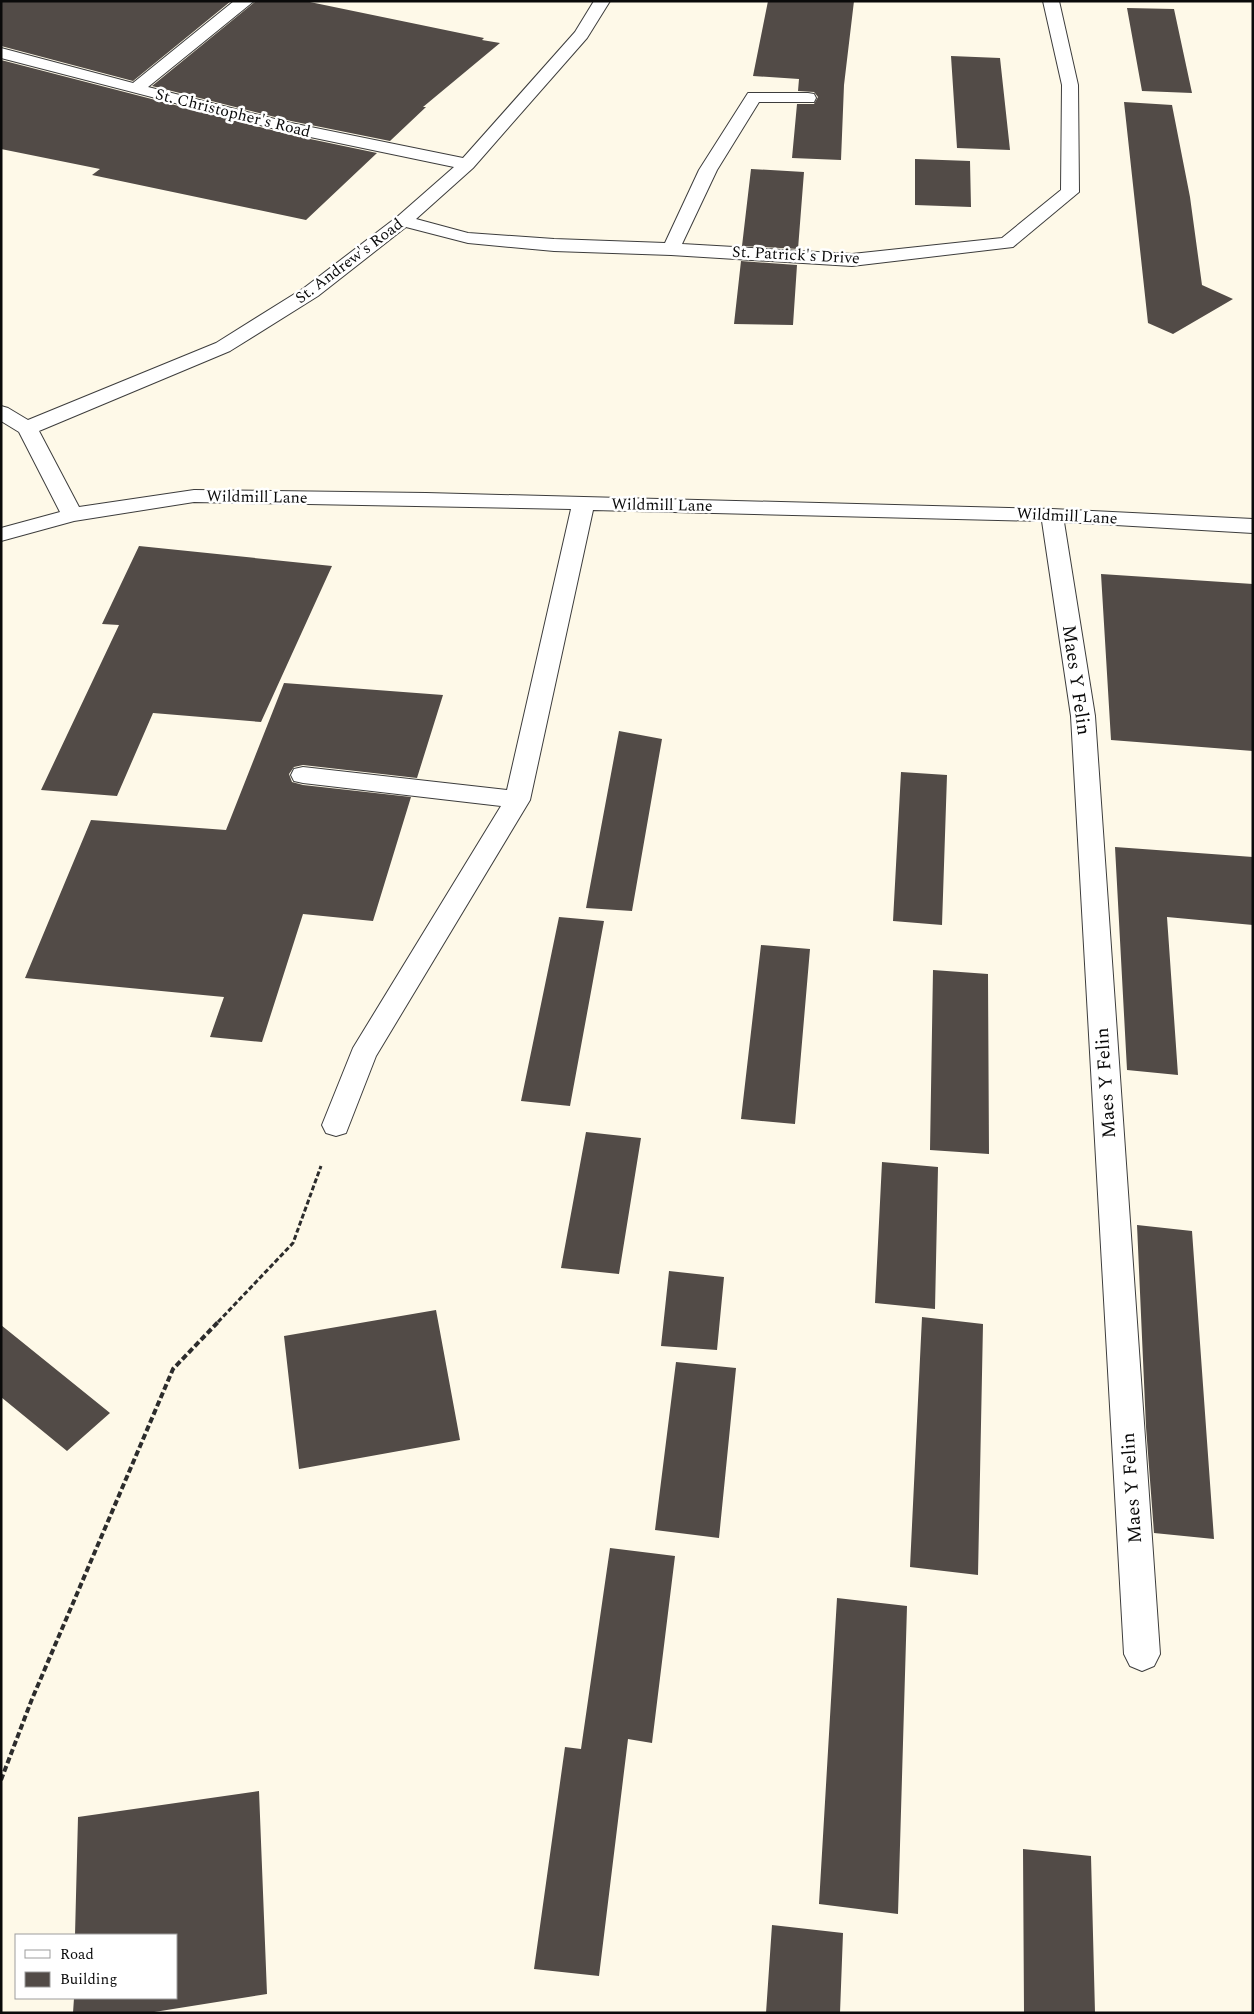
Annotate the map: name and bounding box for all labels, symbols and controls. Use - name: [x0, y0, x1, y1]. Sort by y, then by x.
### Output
- street label: St. Christopher's Road: [153, 82, 313, 144]
- street label: St. Andrew's Road: [290, 212, 408, 310]
- street label: St. Patrick's Drive: [732, 240, 860, 270]
- street label: Wildmill Lane: [206, 484, 308, 510]
- street label: Wildmill Lane: [611, 492, 713, 518]
- street label: Wildmill Lane: [1016, 501, 1118, 531]
- street label: Maes Y Felin: [1054, 623, 1098, 737]
- street label: Maes Y Felin: [1088, 1027, 1124, 1139]
- street label: Maes Y Felin: [1114, 1432, 1150, 1544]
- legend: [15, 1934, 178, 1999]
- text: Road: [60, 1943, 94, 1966]
- text: Building: [60, 1968, 117, 1991]

